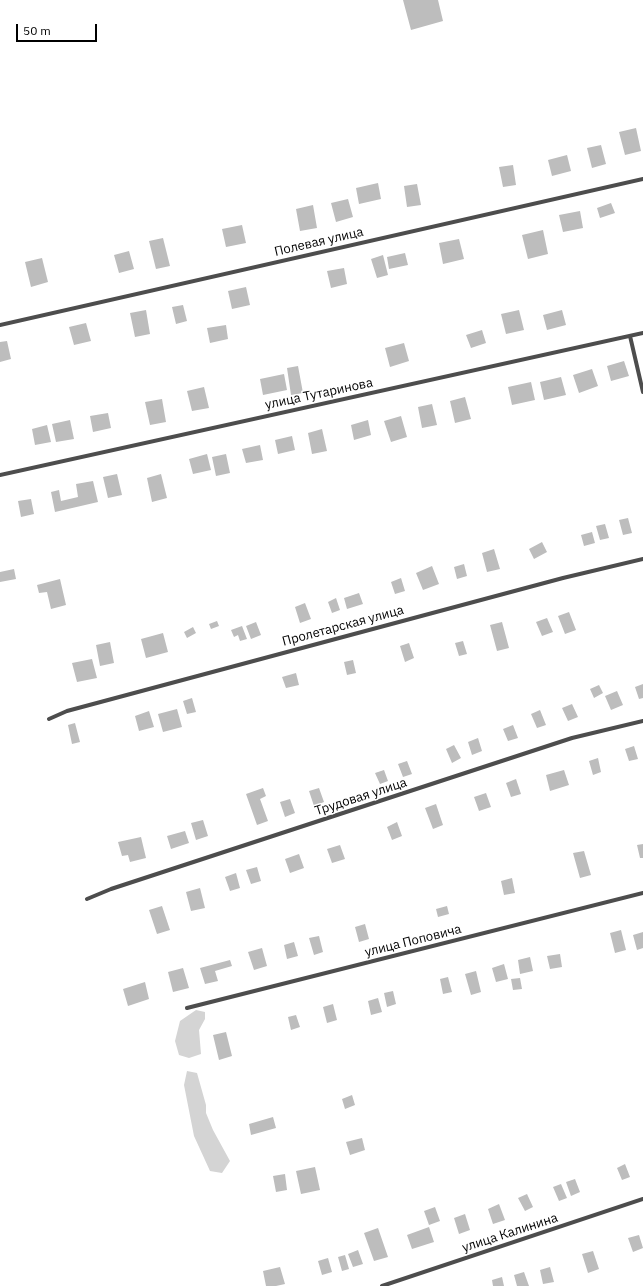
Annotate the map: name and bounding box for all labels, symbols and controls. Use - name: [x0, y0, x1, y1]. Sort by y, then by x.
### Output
- scale bar: [18, 16, 99, 42]
- text: 50 m: [23, 23, 51, 38]
- street label: Полевая улица: [273, 224, 365, 260]
- street label: улица Тутаринова: [264, 375, 374, 413]
- street label: Пролетарская улица: [281, 602, 405, 650]
- street label: Трудовая улица: [313, 775, 409, 819]
- street label: улица Поповича: [363, 921, 463, 961]
- street label: улица Калинина: [460, 1210, 560, 1256]

